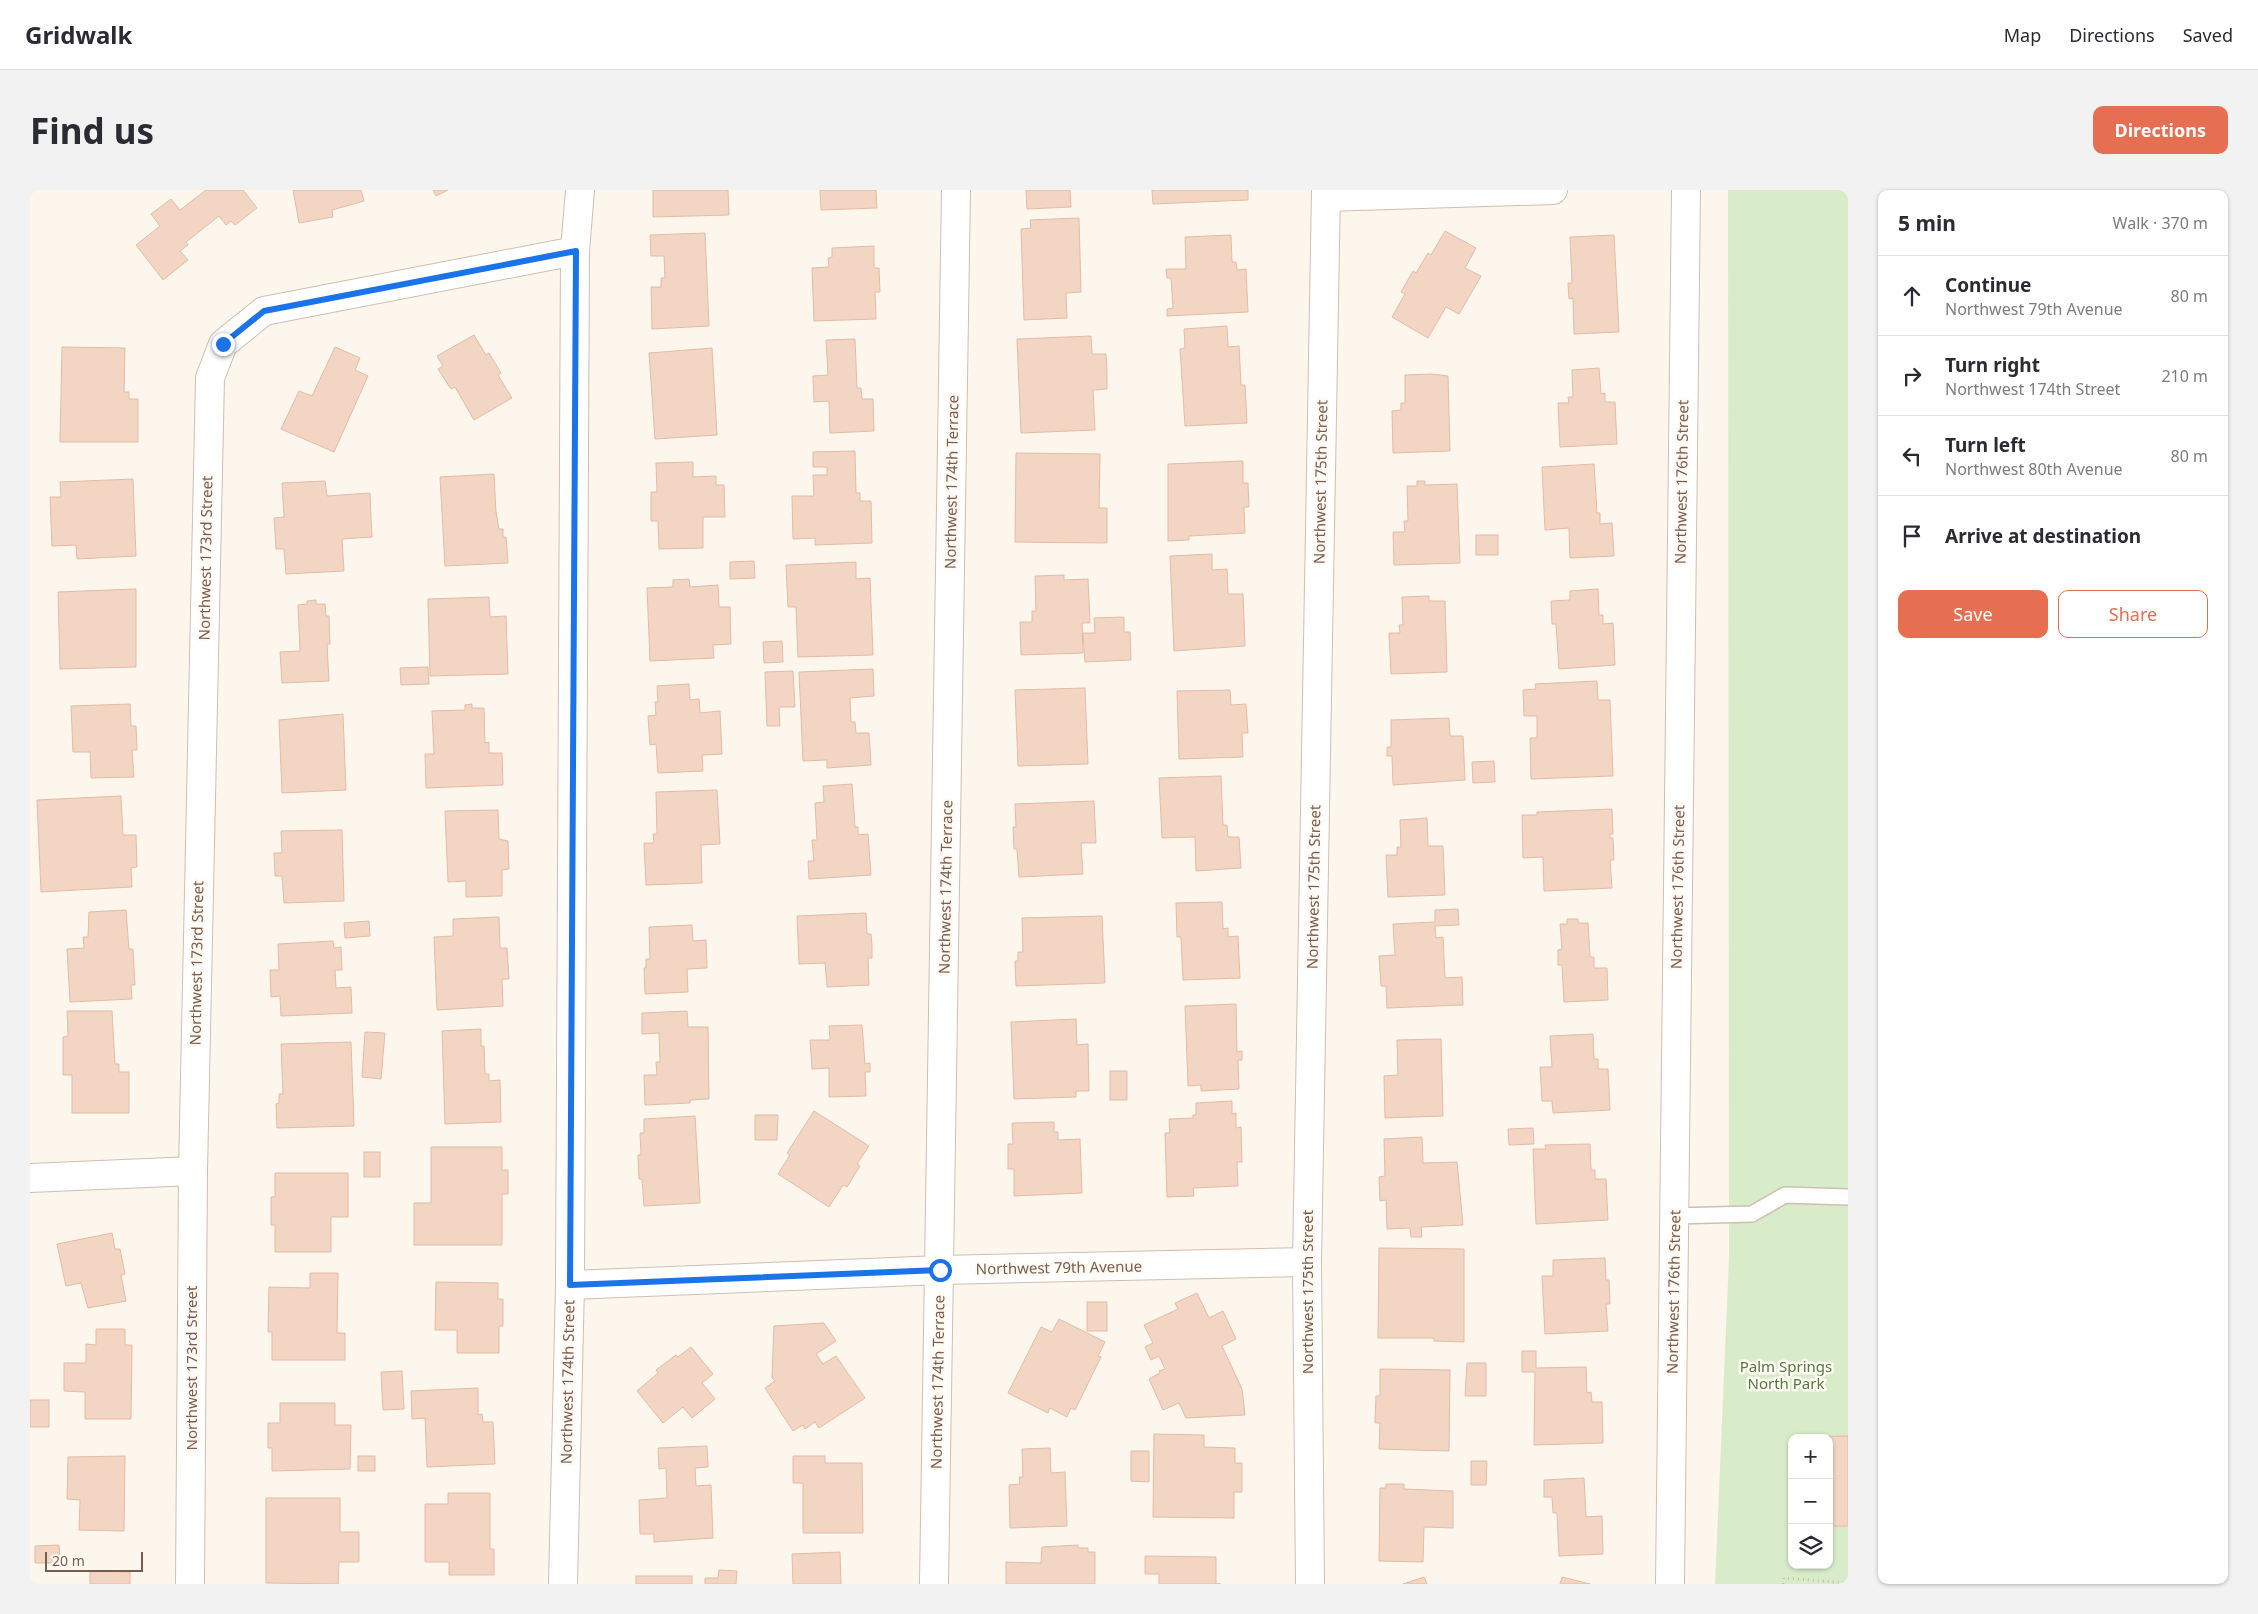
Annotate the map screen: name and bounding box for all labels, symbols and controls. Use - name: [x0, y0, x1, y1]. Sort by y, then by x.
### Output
- text: Gridwalk: [25, 18, 132, 51]
- text: Map: [2004, 23, 2041, 47]
- text: Directions: [2069, 23, 2155, 47]
- text: Saved: [2183, 23, 2233, 47]
- button: Directions: [2093, 106, 2228, 154]
- text: Find us: [30, 107, 154, 154]
- text: 5 min: [1898, 209, 1956, 237]
- text: Walk · 370 m: [2113, 212, 2208, 234]
- text: Continue: [1945, 272, 2031, 298]
- icon: ahead: [1898, 282, 1926, 310]
- text: 80 m: [2171, 285, 2208, 307]
- text: Northwest 79th Avenue: [1945, 298, 2123, 320]
- route end: [212, 333, 235, 356]
- text: Turn right: [1945, 352, 2040, 378]
- icon: right: [1898, 362, 1926, 390]
- text: 210 m: [2161, 365, 2208, 387]
- text: Northwest 174th Street: [1945, 378, 2120, 400]
- street label: Northwest 174th Terrace: [939, 395, 963, 569]
- street label: Northwest 175th Street: [1309, 399, 1331, 564]
- street label: Northwest 176th Street: [1670, 399, 1692, 564]
- text: Turn left: [1945, 432, 2026, 458]
- icon: left: [1898, 442, 1926, 470]
- text: 80 m: [2171, 445, 2208, 467]
- text: Northwest 80th Avenue: [1945, 458, 2123, 480]
- street label: Northwest 173rd Street: [194, 475, 216, 641]
- icon: arrive: [1898, 522, 1926, 550]
- text: Arrive at destination: [1945, 523, 2141, 549]
- button: Save: [1898, 590, 2048, 638]
- button: Share: [2058, 590, 2208, 638]
- street label: Northwest 174th Terrace: [933, 800, 957, 974]
- street label: Northwest 175th Street: [1302, 804, 1324, 969]
- street label: Northwest 176th Street: [1666, 804, 1688, 969]
- street label: Northwest 173rd Street: [185, 880, 207, 1046]
- street label: Northwest 175th Street: [1297, 1209, 1317, 1374]
- street label: Northwest 176th Street: [1662, 1209, 1684, 1374]
- street label: Northwest 79th Avenue: [976, 1256, 1142, 1278]
- route start: [929, 1259, 952, 1282]
- street label: Northwest 173rd Street: [181, 1285, 201, 1450]
- street label: Northwest 174th Terrace: [925, 1295, 949, 1469]
- street label: Northwest 174th Street: [556, 1299, 578, 1464]
- park label: Palm Springs North Park: [1740, 1356, 1832, 1393]
- map controls: [1788, 1434, 1833, 1569]
- button: +: [1788, 1434, 1833, 1479]
- button: −: [1788, 1479, 1833, 1524]
- button: layers: [1788, 1524, 1833, 1569]
- scale bar: [45, 1549, 142, 1572]
- text: 20 m: [52, 1551, 85, 1570]

